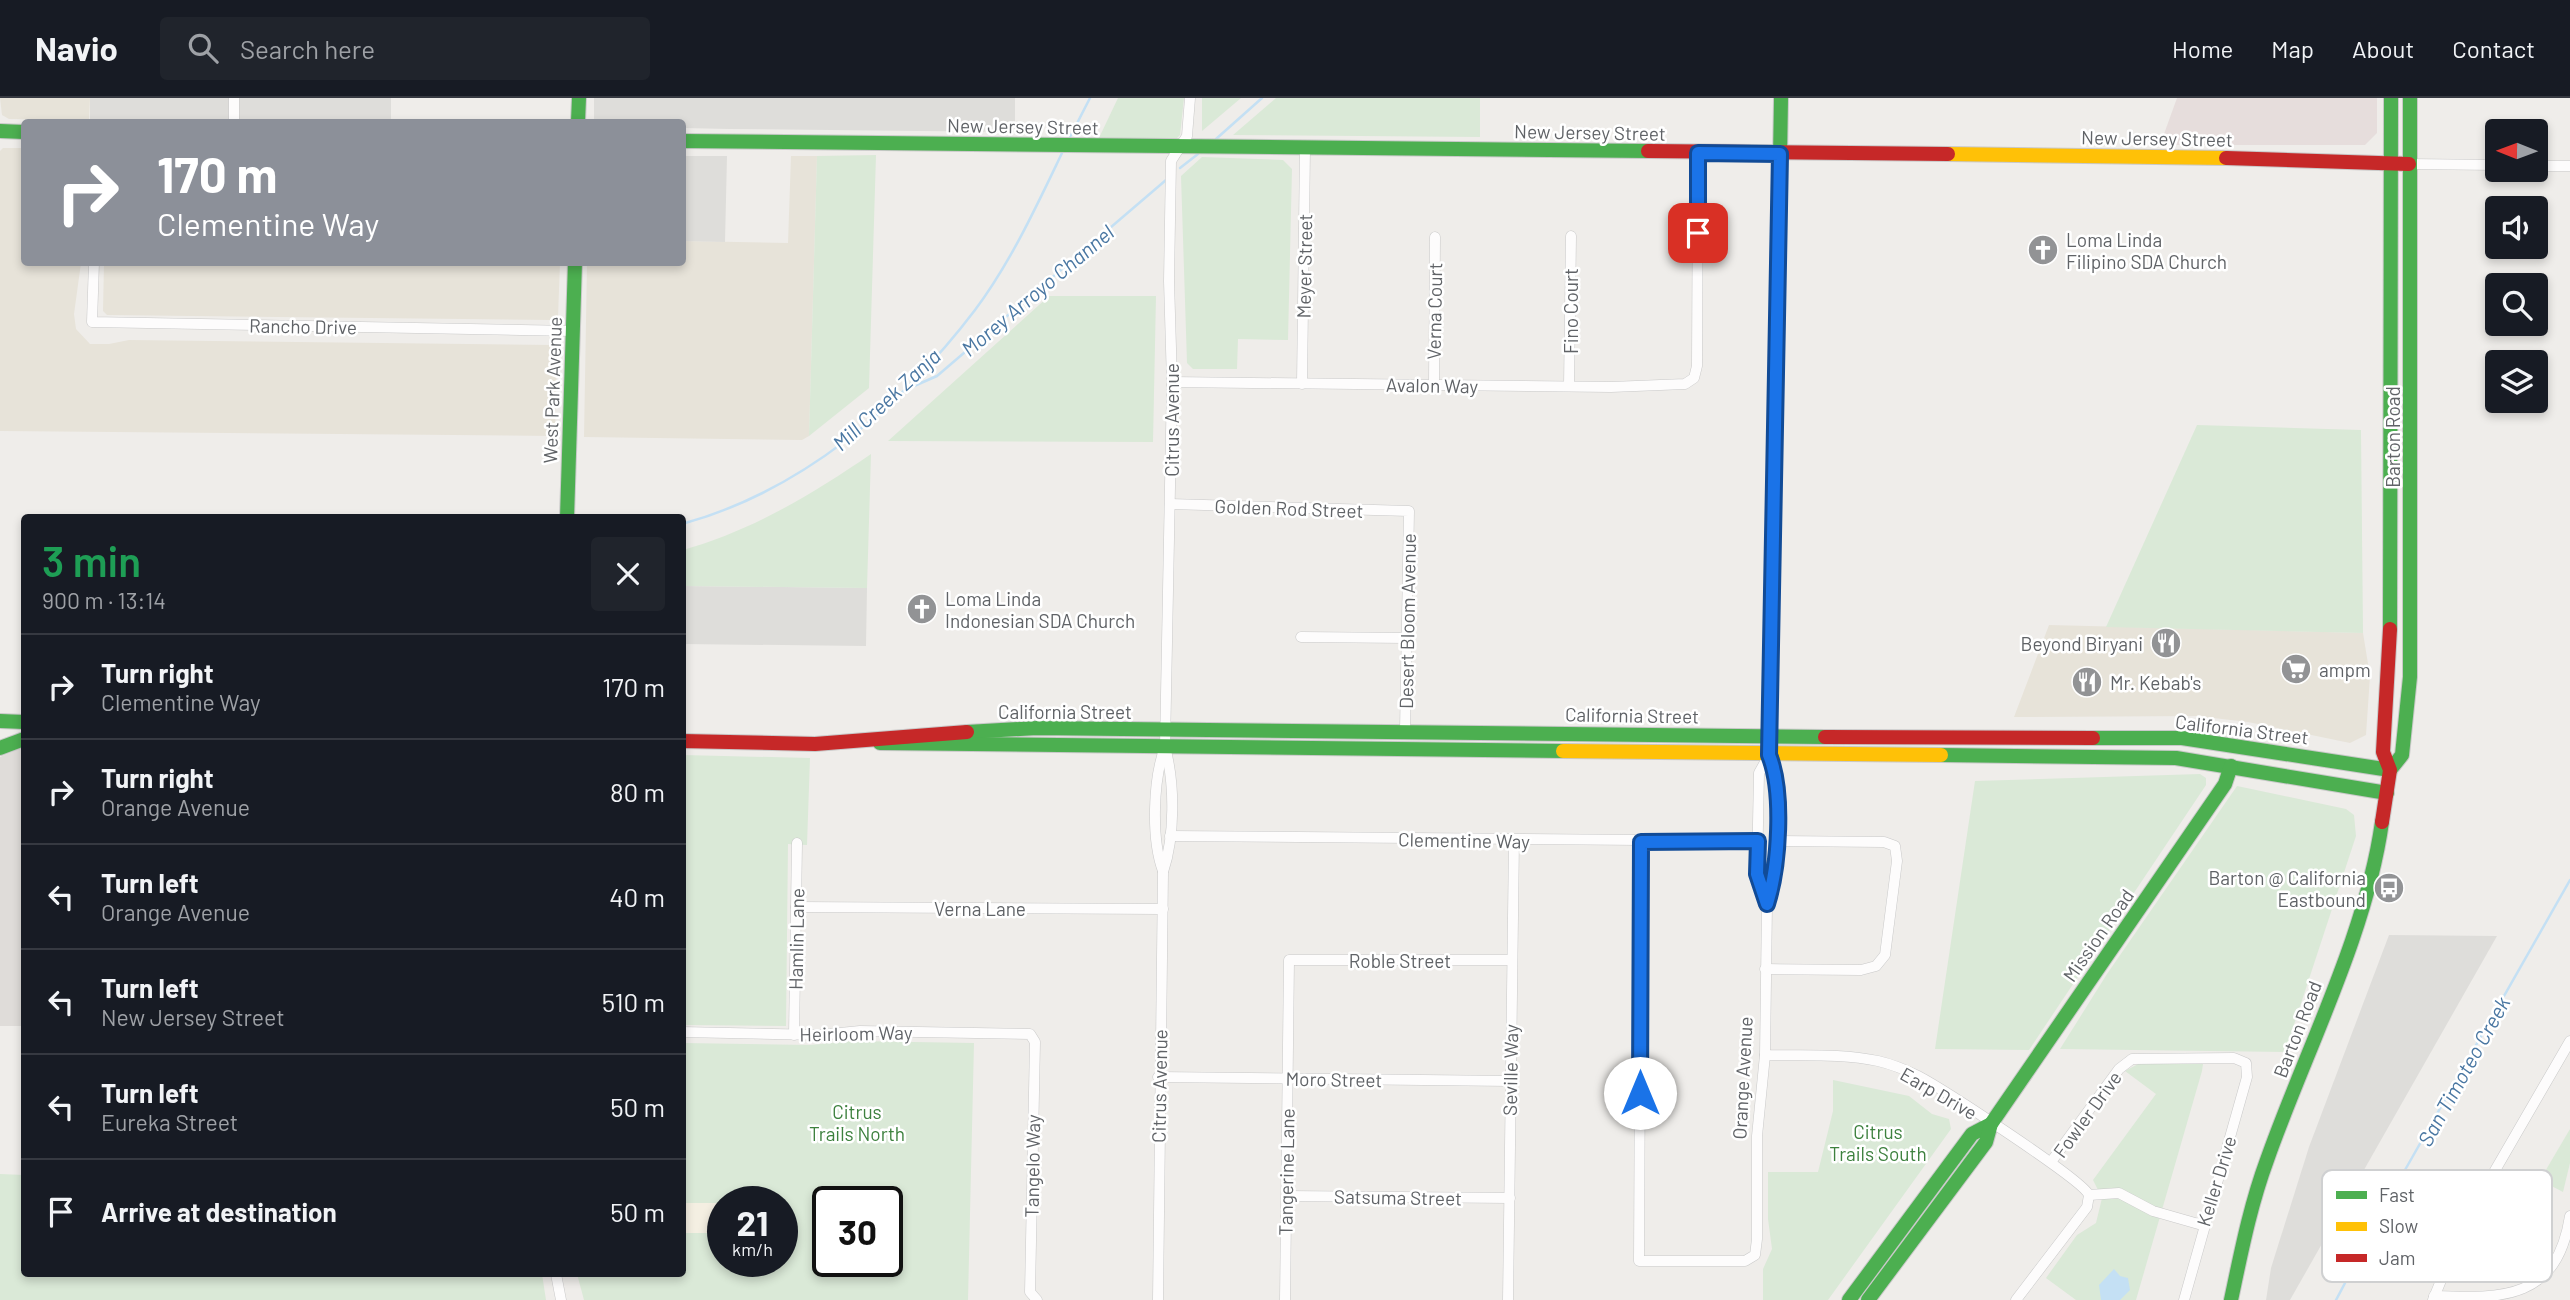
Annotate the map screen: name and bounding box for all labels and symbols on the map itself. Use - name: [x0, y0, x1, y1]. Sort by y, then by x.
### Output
- street label: New Jersey Street: [947, 113, 1099, 139]
- street label: New Jersey Street: [1514, 119, 1666, 145]
- north arrow: [2485, 119, 2548, 182]
- street label: New Jersey Street: [2081, 125, 2233, 151]
- pin: [1668, 203, 1728, 263]
- street label: Meyer Street: [1292, 213, 1316, 319]
- water label: Morey Arroyo Channel: [956, 219, 1118, 361]
- place label: Loma Linda Filipino SDA Church: [2066, 228, 2227, 273]
- church icon: Loma Linda Filipino SDA Church: [2026, 233, 2060, 267]
- street label: Verna Court: [1422, 262, 1446, 360]
- street label: Fino Court: [1559, 268, 1582, 354]
- street label: Rancho Drive: [249, 314, 357, 338]
- street label: West Park Avenue: [538, 316, 566, 464]
- water label: Mill Creek Zanja: [827, 343, 945, 455]
- street label: Citrus Avenue: [1160, 363, 1183, 477]
- street label: Avalon Way: [1386, 373, 1479, 397]
- street label: Barton Road: [2381, 386, 2404, 488]
- street label: Golden Rod Street: [1214, 494, 1364, 522]
- street label: Desert Bloom Avenue: [1394, 533, 1420, 709]
- place label: Loma Linda Indonesian SDA Church: [945, 587, 1135, 632]
- church icon: Loma Linda Indonesian SDA Church: [905, 592, 939, 626]
- restaurant icon: Beyond Biryani: [2149, 626, 2183, 660]
- place label: Beyond Biryani: [2021, 632, 2143, 655]
- supermarket icon: ampm: [2279, 652, 2313, 686]
- place label: ampm: [2319, 658, 2371, 681]
- restaurant icon: Mr. Kebab's: [2070, 665, 2104, 699]
- place label: Mr. Kebab's: [2110, 671, 2201, 694]
- street label: California Street: [998, 700, 1132, 723]
- street label: California Street: [1565, 702, 1699, 728]
- street label: California Street: [2174, 709, 2310, 749]
- street label: Clementine Way: [1398, 827, 1530, 853]
- place label: Barton @ California Eastbound: [2209, 866, 2366, 911]
- bus stop icon: Barton @ California Eastbound: [2372, 871, 2406, 905]
- street label: Mission Road: [2058, 884, 2138, 986]
- street label: Hamlin Lane: [784, 888, 808, 990]
- street label: Verna Lane: [934, 897, 1026, 920]
- street label: Roble Street: [1349, 949, 1451, 972]
- street label: Barton Road: [2268, 977, 2326, 1081]
- water label: San Timoteo Creek: [2412, 991, 2515, 1150]
- street label: Orange Avenue: [1727, 1016, 1757, 1140]
- street label: Heirloom Way: [799, 1021, 913, 1045]
- street label: Seville Way: [1498, 1024, 1522, 1116]
- street label: Citrus Avenue: [1147, 1029, 1171, 1143]
- position arrow: [1603, 1056, 1677, 1130]
- street label: Earp Drive: [1897, 1062, 1981, 1124]
- street label: Fowler Drive: [2048, 1066, 2126, 1162]
- street label: Moro Street: [1285, 1067, 1383, 1091]
- park label: Citrus Trails North: [809, 1100, 905, 1145]
- street label: Tangerine Lane: [1273, 1108, 1299, 1236]
- street label: Tangelo Way: [1020, 1114, 1044, 1218]
- park label: Citrus Trails South: [1829, 1120, 1927, 1165]
- street label: Keller Drive: [2191, 1133, 2241, 1229]
- legend: [2322, 1170, 2552, 1282]
- text: Fast: [2379, 1183, 2415, 1206]
- street label: Satsuma Street: [1334, 1184, 1462, 1210]
- speed limit sign: 30: [812, 1186, 903, 1277]
- text: Slow: [2379, 1214, 2418, 1237]
- text: Jam: [2379, 1246, 2415, 1269]

